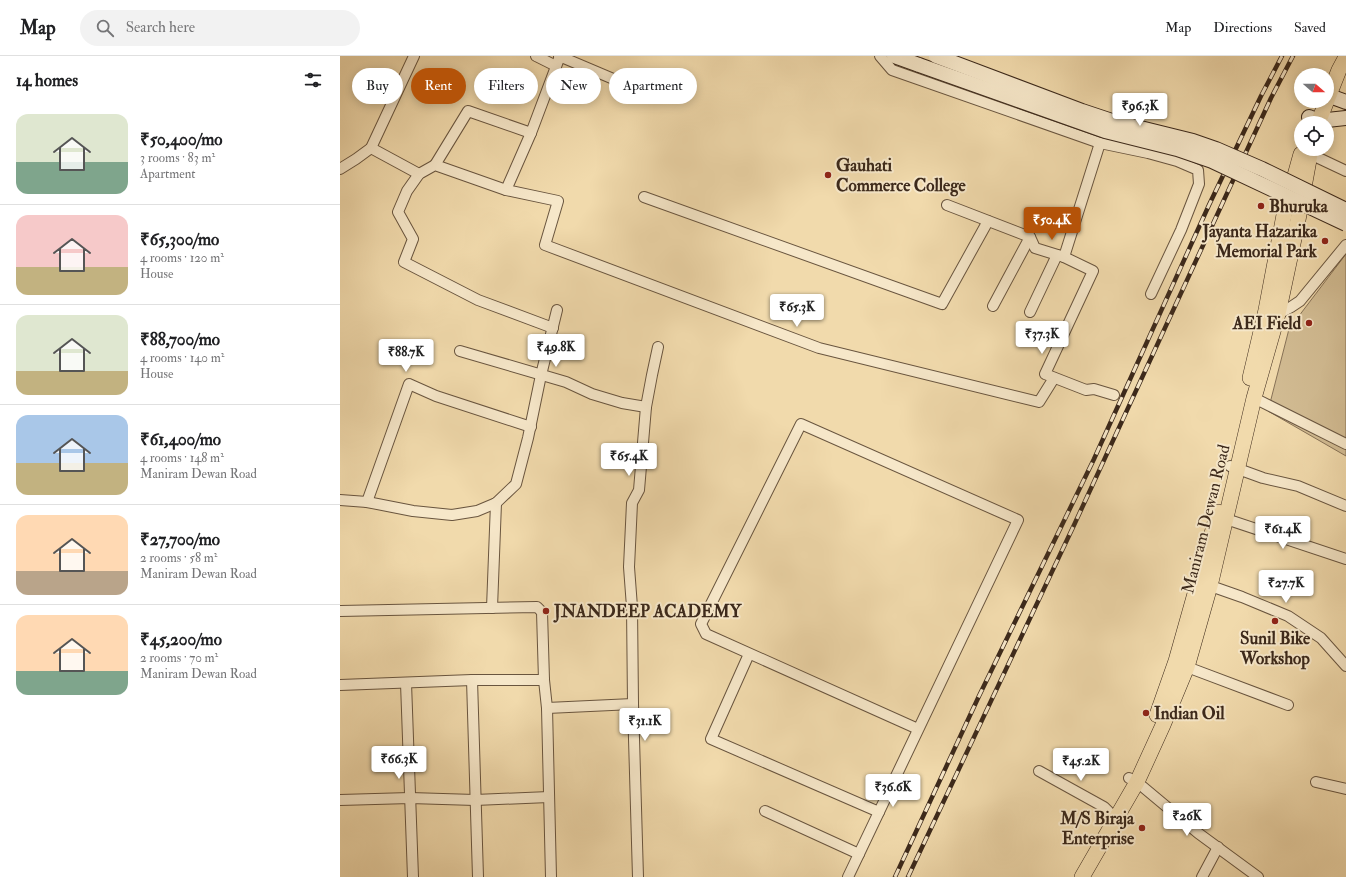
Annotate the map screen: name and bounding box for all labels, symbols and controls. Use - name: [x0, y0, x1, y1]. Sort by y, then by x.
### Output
- search box: [80, 10, 360, 46]
- text: Map: [20, 16, 56, 40]
- icon: search: [94, 17, 116, 39]
- text: Search here: [126, 18, 195, 37]
- text: Map: [1165, 19, 1191, 36]
- text: Directions: [1213, 19, 1272, 36]
- text: Saved: [1294, 19, 1326, 36]
- chip: Buy: [352, 68, 403, 104]
- chip: Rent: [411, 68, 466, 104]
- chip: Filters: [474, 68, 538, 104]
- chip: New: [546, 68, 601, 104]
- chip: Apartment: [609, 68, 697, 104]
- north arrow: [1294, 68, 1334, 108]
- map controls: [1294, 68, 1334, 156]
- icon: filters: [302, 69, 324, 91]
- text: 14 homes: [16, 70, 78, 91]
- pin: ₹96.3K: [1107, 93, 1173, 127]
- text: ₹96.3K: [1121, 98, 1159, 114]
- button: locate: [1294, 116, 1334, 156]
- text: ₹50,400/mo: [140, 129, 223, 150]
- icon: home: [48, 130, 96, 178]
- text: 3 rooms · 83 m²: [140, 150, 215, 166]
- place label: Gauhati Commerce College: [836, 155, 967, 197]
- text: Apartment: [140, 166, 196, 182]
- marker: Gauhati Commerce College: [823, 170, 833, 180]
- place label: Bhuruka: [1269, 196, 1329, 217]
- marker: Bhuruka: [1256, 201, 1266, 211]
- pin: ₹50.4K: [1019, 207, 1085, 241]
- text: ₹50.4K: [1033, 212, 1071, 228]
- place label: Jayanta Hazarika Memorial Park: [1202, 221, 1318, 262]
- text: ₹65,300/mo: [140, 229, 219, 250]
- icon: home: [48, 231, 96, 279]
- marker: Jayanta Hazarika Memorial Park: [1320, 236, 1330, 246]
- text: 4 rooms · 120 m²: [140, 250, 224, 266]
- text: House: [140, 266, 173, 282]
- pin: ₹65.3K: [764, 294, 830, 328]
- text: ₹65.3K: [779, 299, 815, 315]
- place label: AEI Field: [1232, 313, 1302, 334]
- marker: AEI Field: [1304, 318, 1314, 328]
- pin: ₹37.3K: [1009, 321, 1075, 355]
- text: ₹37.3K: [1025, 326, 1059, 342]
- text: ₹88,700/mo: [140, 329, 220, 350]
- icon: home: [48, 331, 96, 379]
- pin: ₹49.8K: [523, 334, 589, 368]
- pin: ₹88.7K: [373, 339, 439, 373]
- text: ₹49.8K: [537, 339, 575, 355]
- text: ₹88.7K: [388, 344, 424, 360]
- text: 4 rooms · 140 m²: [140, 350, 224, 366]
- text: House: [140, 366, 173, 382]
- text: ₹61,400/mo: [140, 429, 221, 450]
- icon: home: [48, 431, 96, 479]
- street label: Maniram Dewan Road: [1177, 442, 1235, 596]
- pin: ₹65.4K: [596, 443, 662, 477]
- text: ₹65.4K: [610, 448, 648, 464]
- text: 4 rooms · 148 m²: [140, 450, 224, 466]
- text: Maniram Dewan Road: [140, 466, 257, 482]
- pin: ₹61.4K: [1250, 516, 1316, 550]
- text: ₹61.4K: [1264, 521, 1302, 537]
- text: ₹27,700/mo: [140, 529, 220, 550]
- icon: home: [48, 531, 96, 579]
- text: 2 rooms · 58 m²: [140, 550, 218, 566]
- text: Maniram Dewan Road: [140, 566, 257, 582]
- pin: ₹27.7K: [1253, 570, 1319, 604]
- text: ₹27.7K: [1268, 575, 1304, 591]
- place label: JNANDEEP ACADEMY: [553, 601, 743, 623]
- marker: JNANDEEP ACADEMY: [541, 606, 551, 616]
- marker: Sunil Bike Workshop: [1270, 616, 1280, 626]
- place label: Sunil Bike Workshop: [1239, 628, 1311, 670]
- text: ₹45,200/mo: [140, 629, 222, 650]
- icon: home: [48, 631, 96, 679]
- text: 2 rooms · 70 m²: [140, 650, 218, 666]
- text: Maniram Dewan Road: [140, 666, 257, 682]
- place label: Indian Oil: [1154, 703, 1225, 724]
- pin: ₹31.1K: [612, 708, 678, 742]
- marker: Indian Oil: [1141, 708, 1151, 718]
- text: ₹31.1K: [628, 713, 662, 729]
- pin: ₹66.3K: [366, 746, 432, 780]
- pin: ₹45.2K: [1048, 748, 1114, 782]
- text: ₹66.3K: [380, 751, 418, 767]
- text: ₹45.2K: [1062, 753, 1100, 769]
- pin: ₹36.6K: [860, 774, 926, 808]
- text: ₹36.6K: [874, 779, 912, 795]
- pin: ₹26K: [1163, 803, 1211, 837]
- place label: M/S Biraja Enterprise: [1059, 808, 1135, 850]
- text: ₹26K: [1172, 808, 1202, 824]
- marker: M/S Biraja Enterprise: [1137, 823, 1147, 833]

